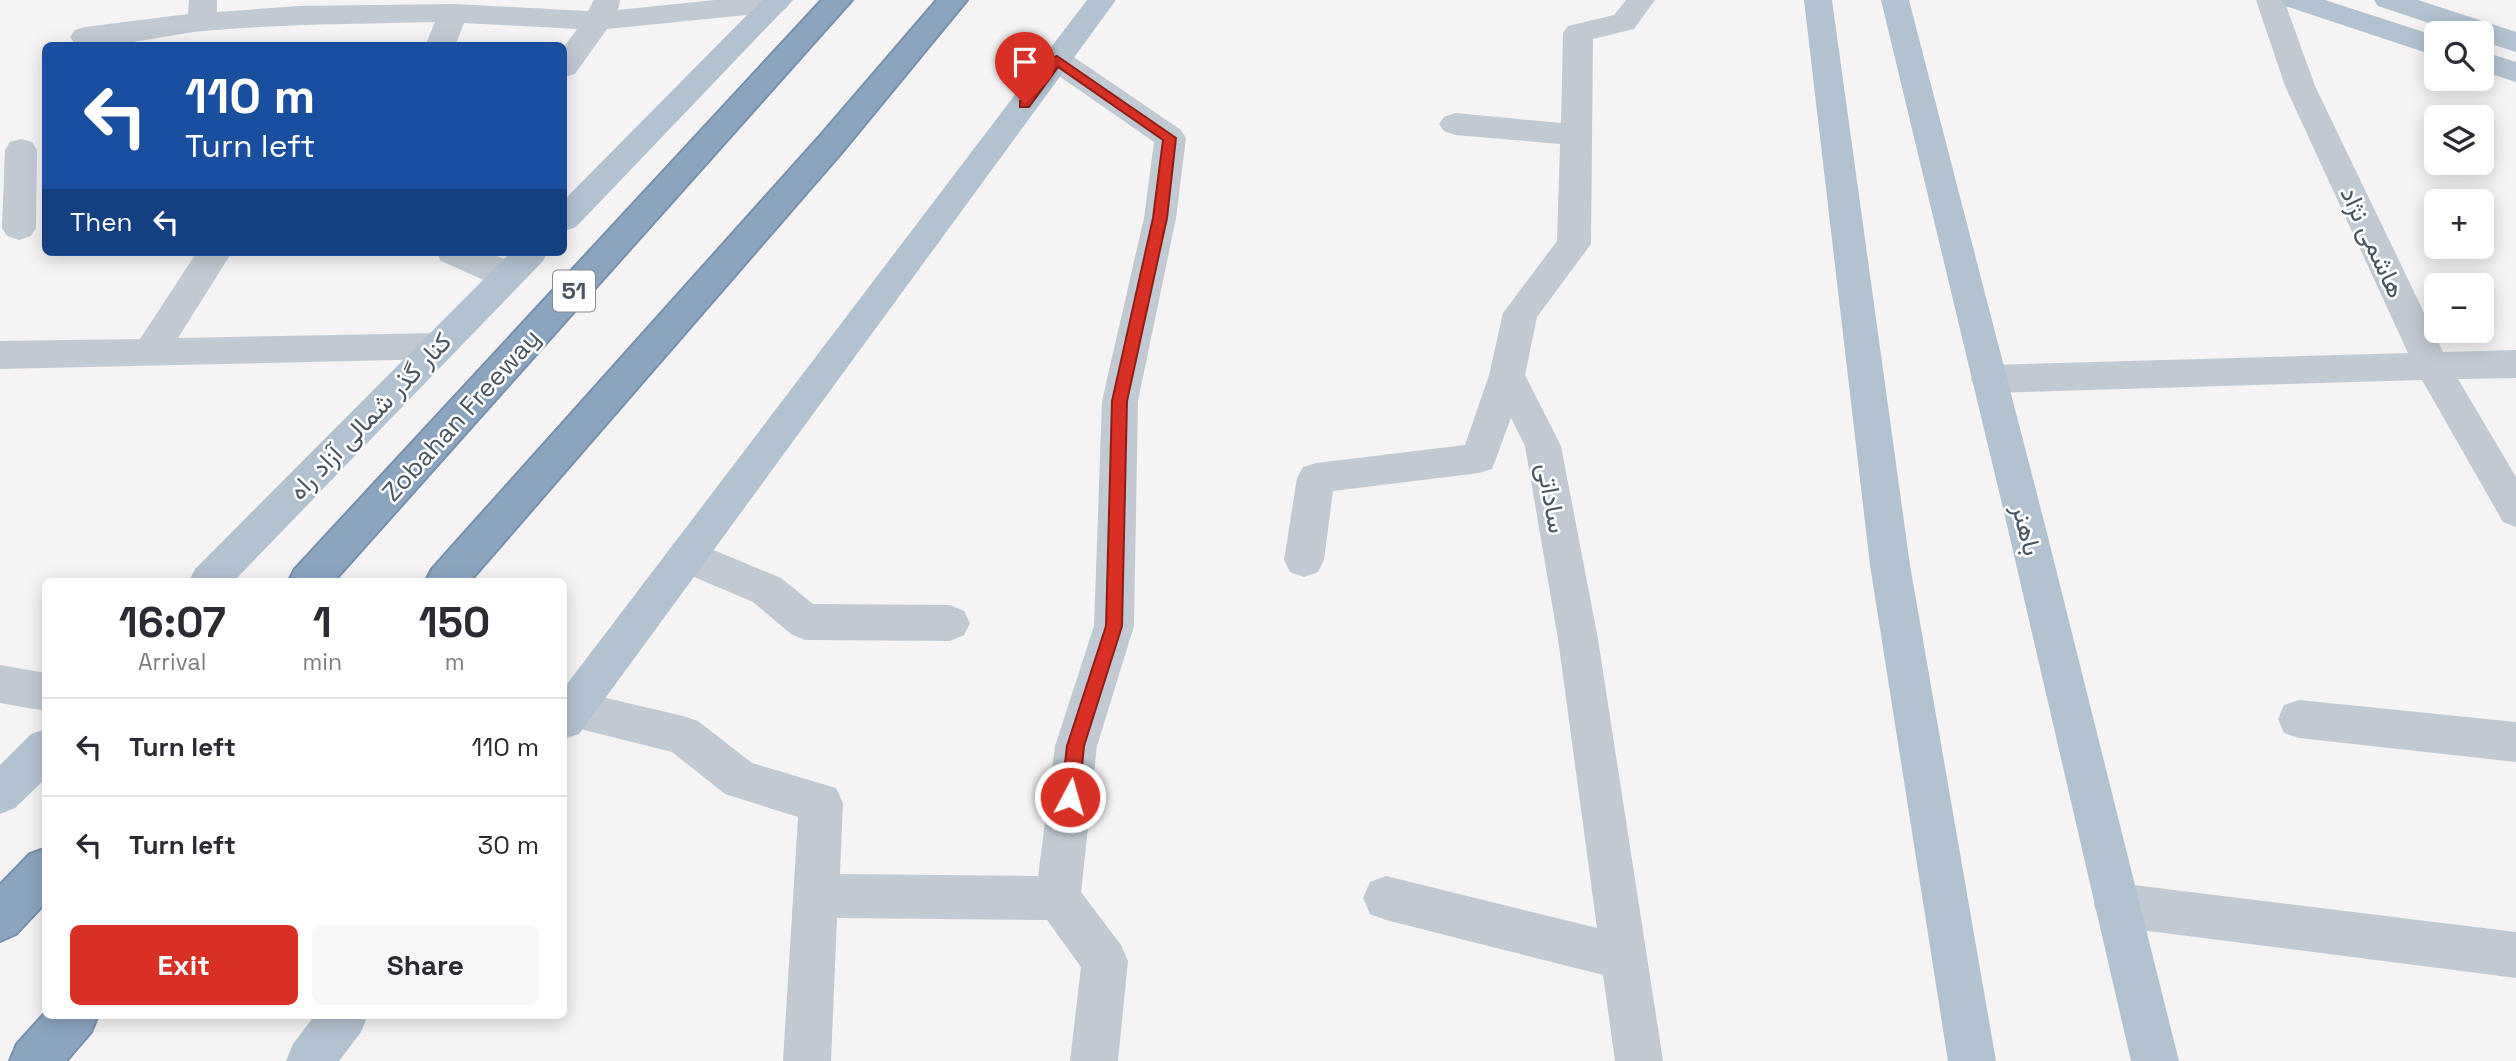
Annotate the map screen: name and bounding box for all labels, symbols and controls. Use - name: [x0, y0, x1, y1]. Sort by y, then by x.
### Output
- map controls: [2424, 21, 2494, 343]
- button: search: [2424, 21, 2494, 91]
- pin: [995, 32, 1055, 104]
- icon: arrive: [1006, 43, 1044, 81]
- text: 110 m: [185, 65, 315, 127]
- icon: left: [70, 70, 161, 161]
- button: layers: [2424, 105, 2494, 175]
- text: Turn left: [185, 126, 315, 166]
- street label: هاشمی نژاد: [2332, 181, 2414, 303]
- button: +: [2424, 189, 2494, 259]
- icon: left: [147, 203, 185, 241]
- text: Then: [70, 205, 133, 239]
- road number: 51: [553, 270, 595, 312]
- button: −: [2424, 273, 2494, 343]
- street label: Zobahan Freeway: [374, 322, 548, 508]
- street label: کنار گذر شمالی آزاد راه: [281, 325, 459, 507]
- street label: ساداتی: [1529, 460, 1575, 536]
- street label: باهنر: [2004, 500, 2050, 559]
- text: 16:07: [119, 596, 226, 649]
- text: 1: [313, 596, 332, 649]
- text: 150: [419, 596, 490, 649]
- text: Arrival: [138, 647, 206, 677]
- text: min: [303, 647, 342, 677]
- text: m: [445, 647, 464, 677]
- icon: left: [70, 728, 108, 766]
- text: Turn left: [129, 730, 236, 764]
- text: 110 m: [472, 730, 539, 764]
- position arrow: [1033, 760, 1107, 834]
- icon: left: [70, 826, 108, 864]
- text: Turn left: [129, 828, 236, 862]
- text: 30 m: [478, 828, 539, 862]
- button: Exit: [70, 925, 298, 1005]
- button: Share: [312, 925, 539, 1005]

